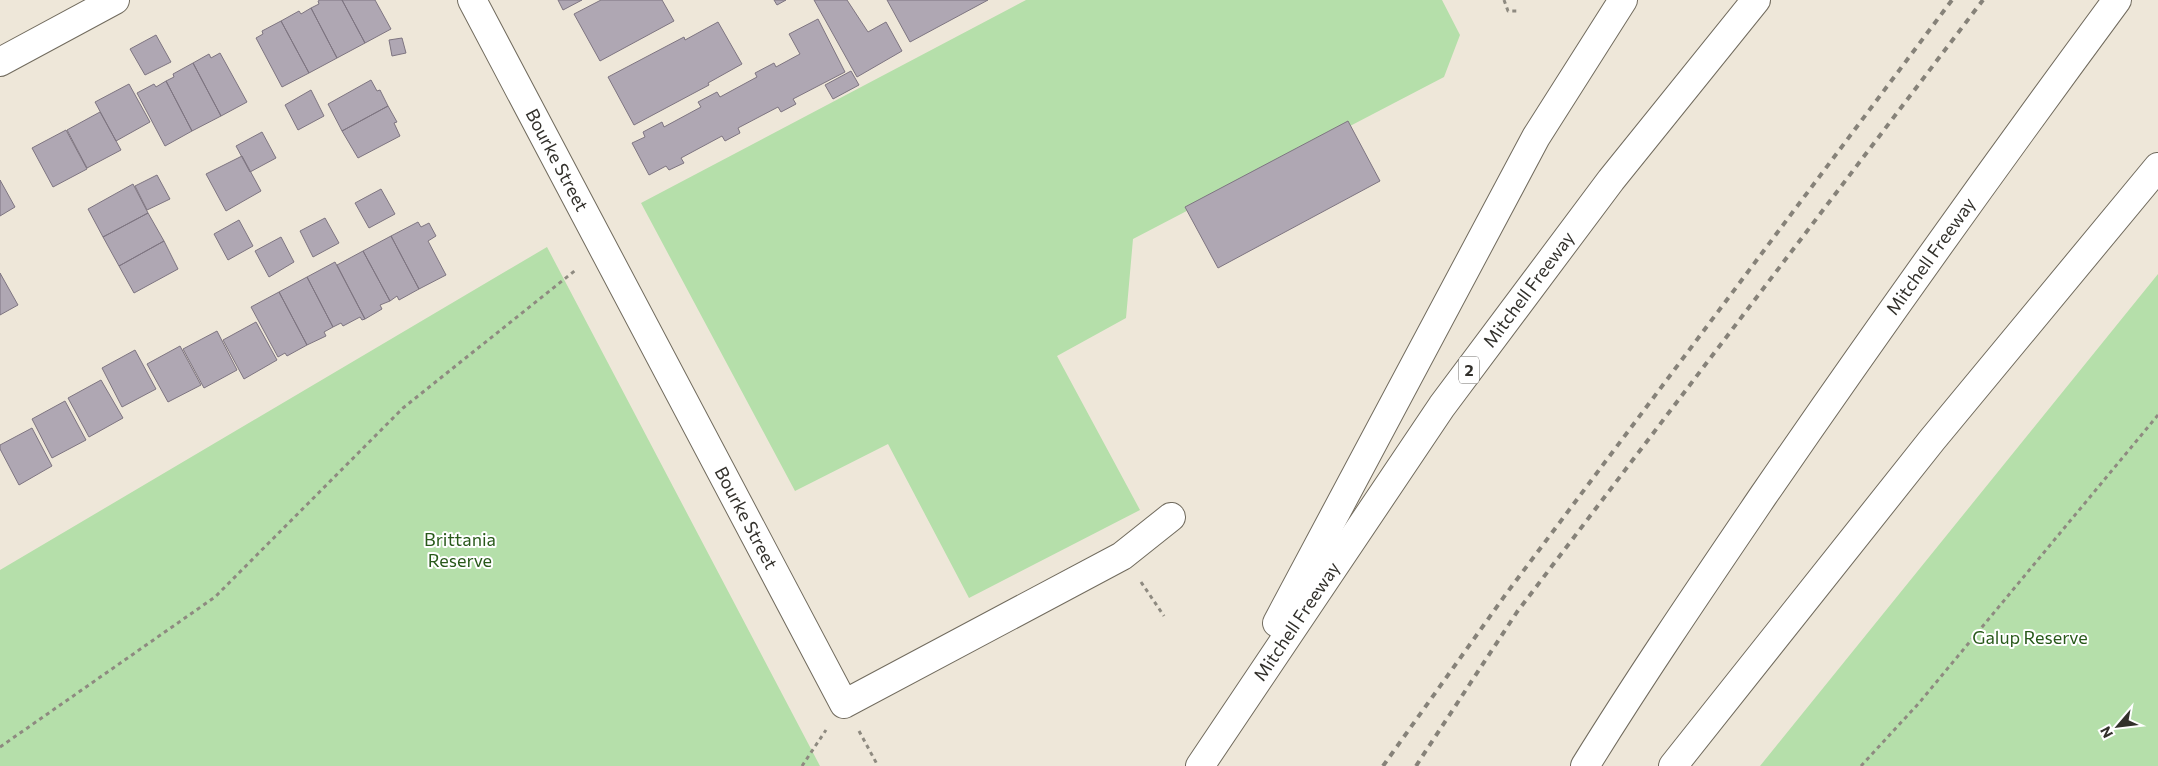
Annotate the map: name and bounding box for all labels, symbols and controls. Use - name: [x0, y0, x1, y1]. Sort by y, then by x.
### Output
- street label: Bourke Street: [521, 105, 594, 215]
- street label: Mitchell Freeway: [1881, 193, 1980, 319]
- street label: Mitchell Freeway: [1478, 227, 1579, 351]
- road number: 2: [1459, 356, 1479, 384]
- street label: Bourke Street: [711, 463, 783, 573]
- park label: Brittania Reserve: [424, 528, 496, 571]
- street label: Mitchell Freeway: [1248, 557, 1344, 685]
- park label: Galup Reserve: [1972, 626, 2088, 648]
- north arrow: [2093, 701, 2143, 751]
- text: N: [2096, 724, 2116, 741]

